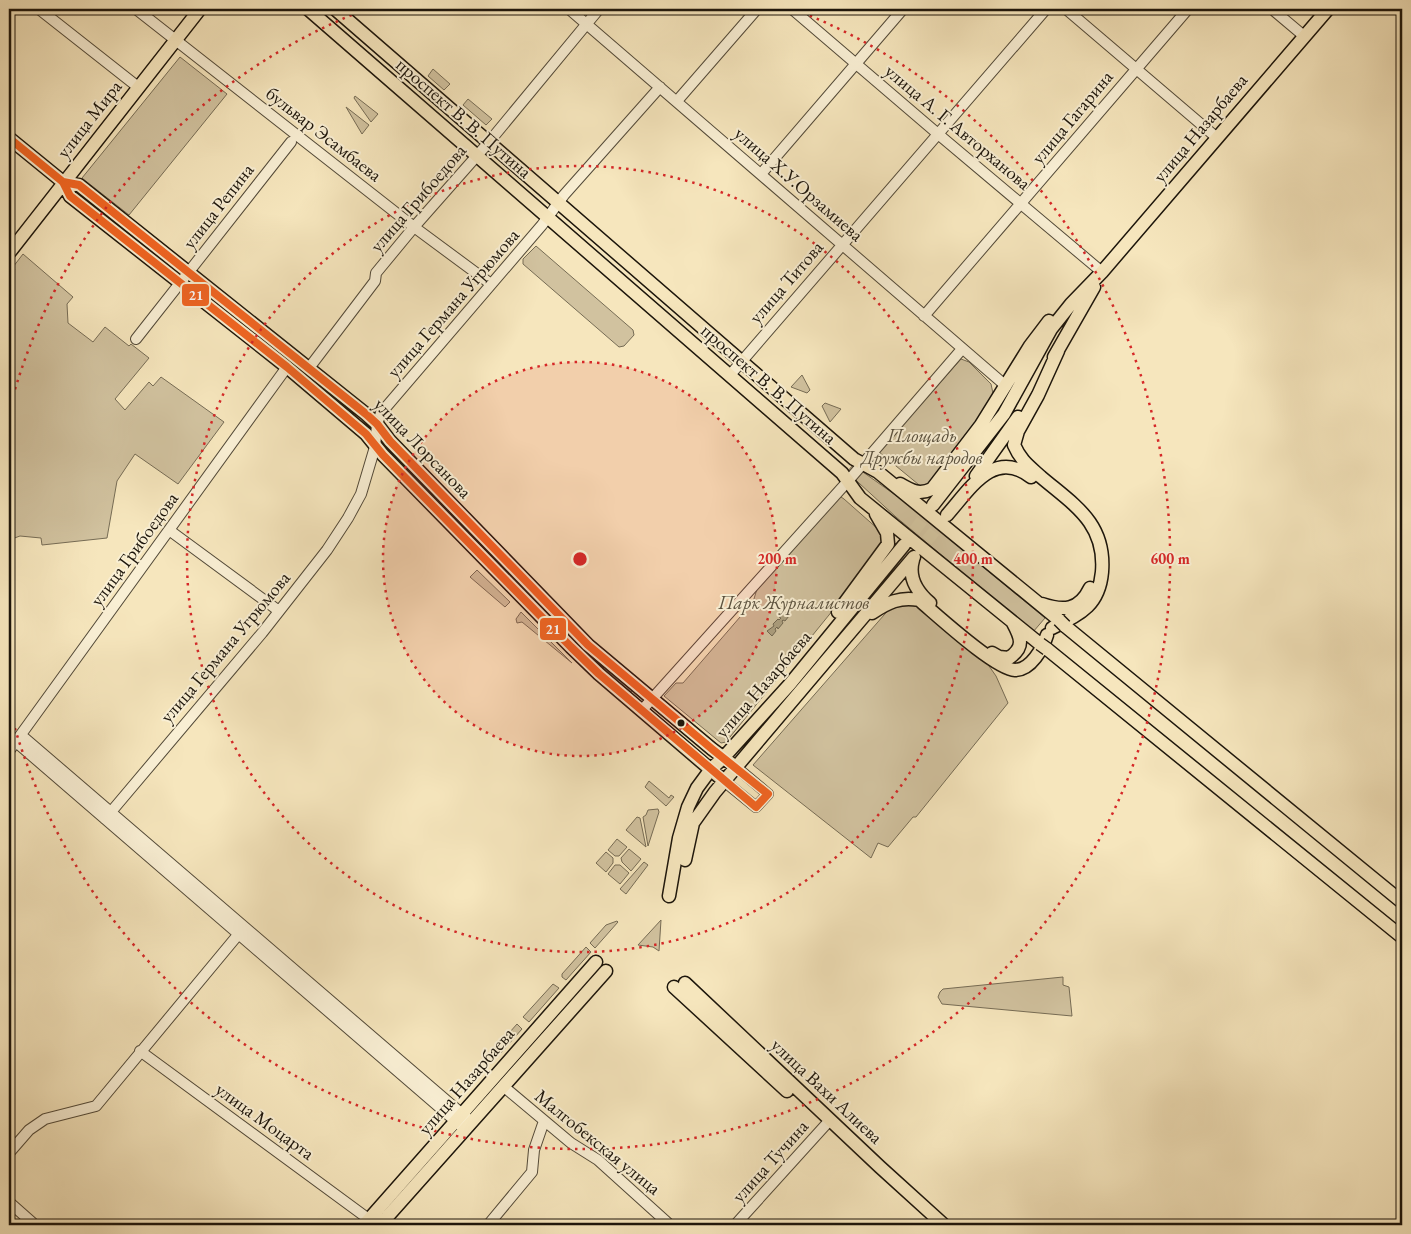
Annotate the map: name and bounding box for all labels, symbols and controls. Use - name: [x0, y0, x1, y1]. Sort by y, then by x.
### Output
- street label: проспект В. В. Путина: [391, 52, 537, 184]
- street label: улица А. Г. Авторханова: [880, 58, 1037, 196]
- street label: улица Гагарина: [1025, 65, 1119, 169]
- street label: улица Назарбаева: [1147, 68, 1253, 188]
- street label: улица Мира: [51, 75, 128, 163]
- street label: бульвар Эсамбаева: [261, 81, 387, 187]
- street label: улица Х.У.Орзамиева: [729, 121, 869, 247]
- street label: улица Грибоедова: [364, 138, 472, 257]
- street label: улица Репина: [177, 158, 260, 254]
- street label: улица Германа Угрюмова: [381, 223, 525, 383]
- street label: улица Титова: [743, 235, 829, 329]
- line badge: 21: [181, 283, 210, 307]
- text: 21: [189, 286, 203, 304]
- street label: проспект В. В. Путина: [696, 318, 842, 450]
- street label: улица Лорсанова: [369, 392, 478, 504]
- park label: Площадь Дружбы народов: [859, 423, 983, 470]
- street label: улица Грибоедова: [84, 487, 184, 611]
- text: 200 m: [757, 549, 797, 568]
- text: 400 m: [953, 549, 993, 568]
- text: 600 m: [1150, 549, 1190, 568]
- centre of rings: [571, 550, 589, 568]
- street label: улица Германа Угрюмова: [154, 566, 296, 728]
- park label: Парк Журналистов: [717, 590, 870, 615]
- line badge: 21: [539, 617, 567, 641]
- text: 21: [546, 620, 560, 638]
- street label: улица Назарбаева: [709, 625, 817, 743]
- unlabelled marker: [676, 718, 686, 728]
- street label: улица Назарбаева: [412, 1022, 520, 1140]
- street label: улица Вахи Алиева: [766, 1033, 889, 1150]
- street label: улица Моцарта: [210, 1077, 320, 1166]
- street label: Малгобекская улица: [530, 1083, 666, 1201]
- street label: улица Тучина: [726, 1114, 814, 1208]

